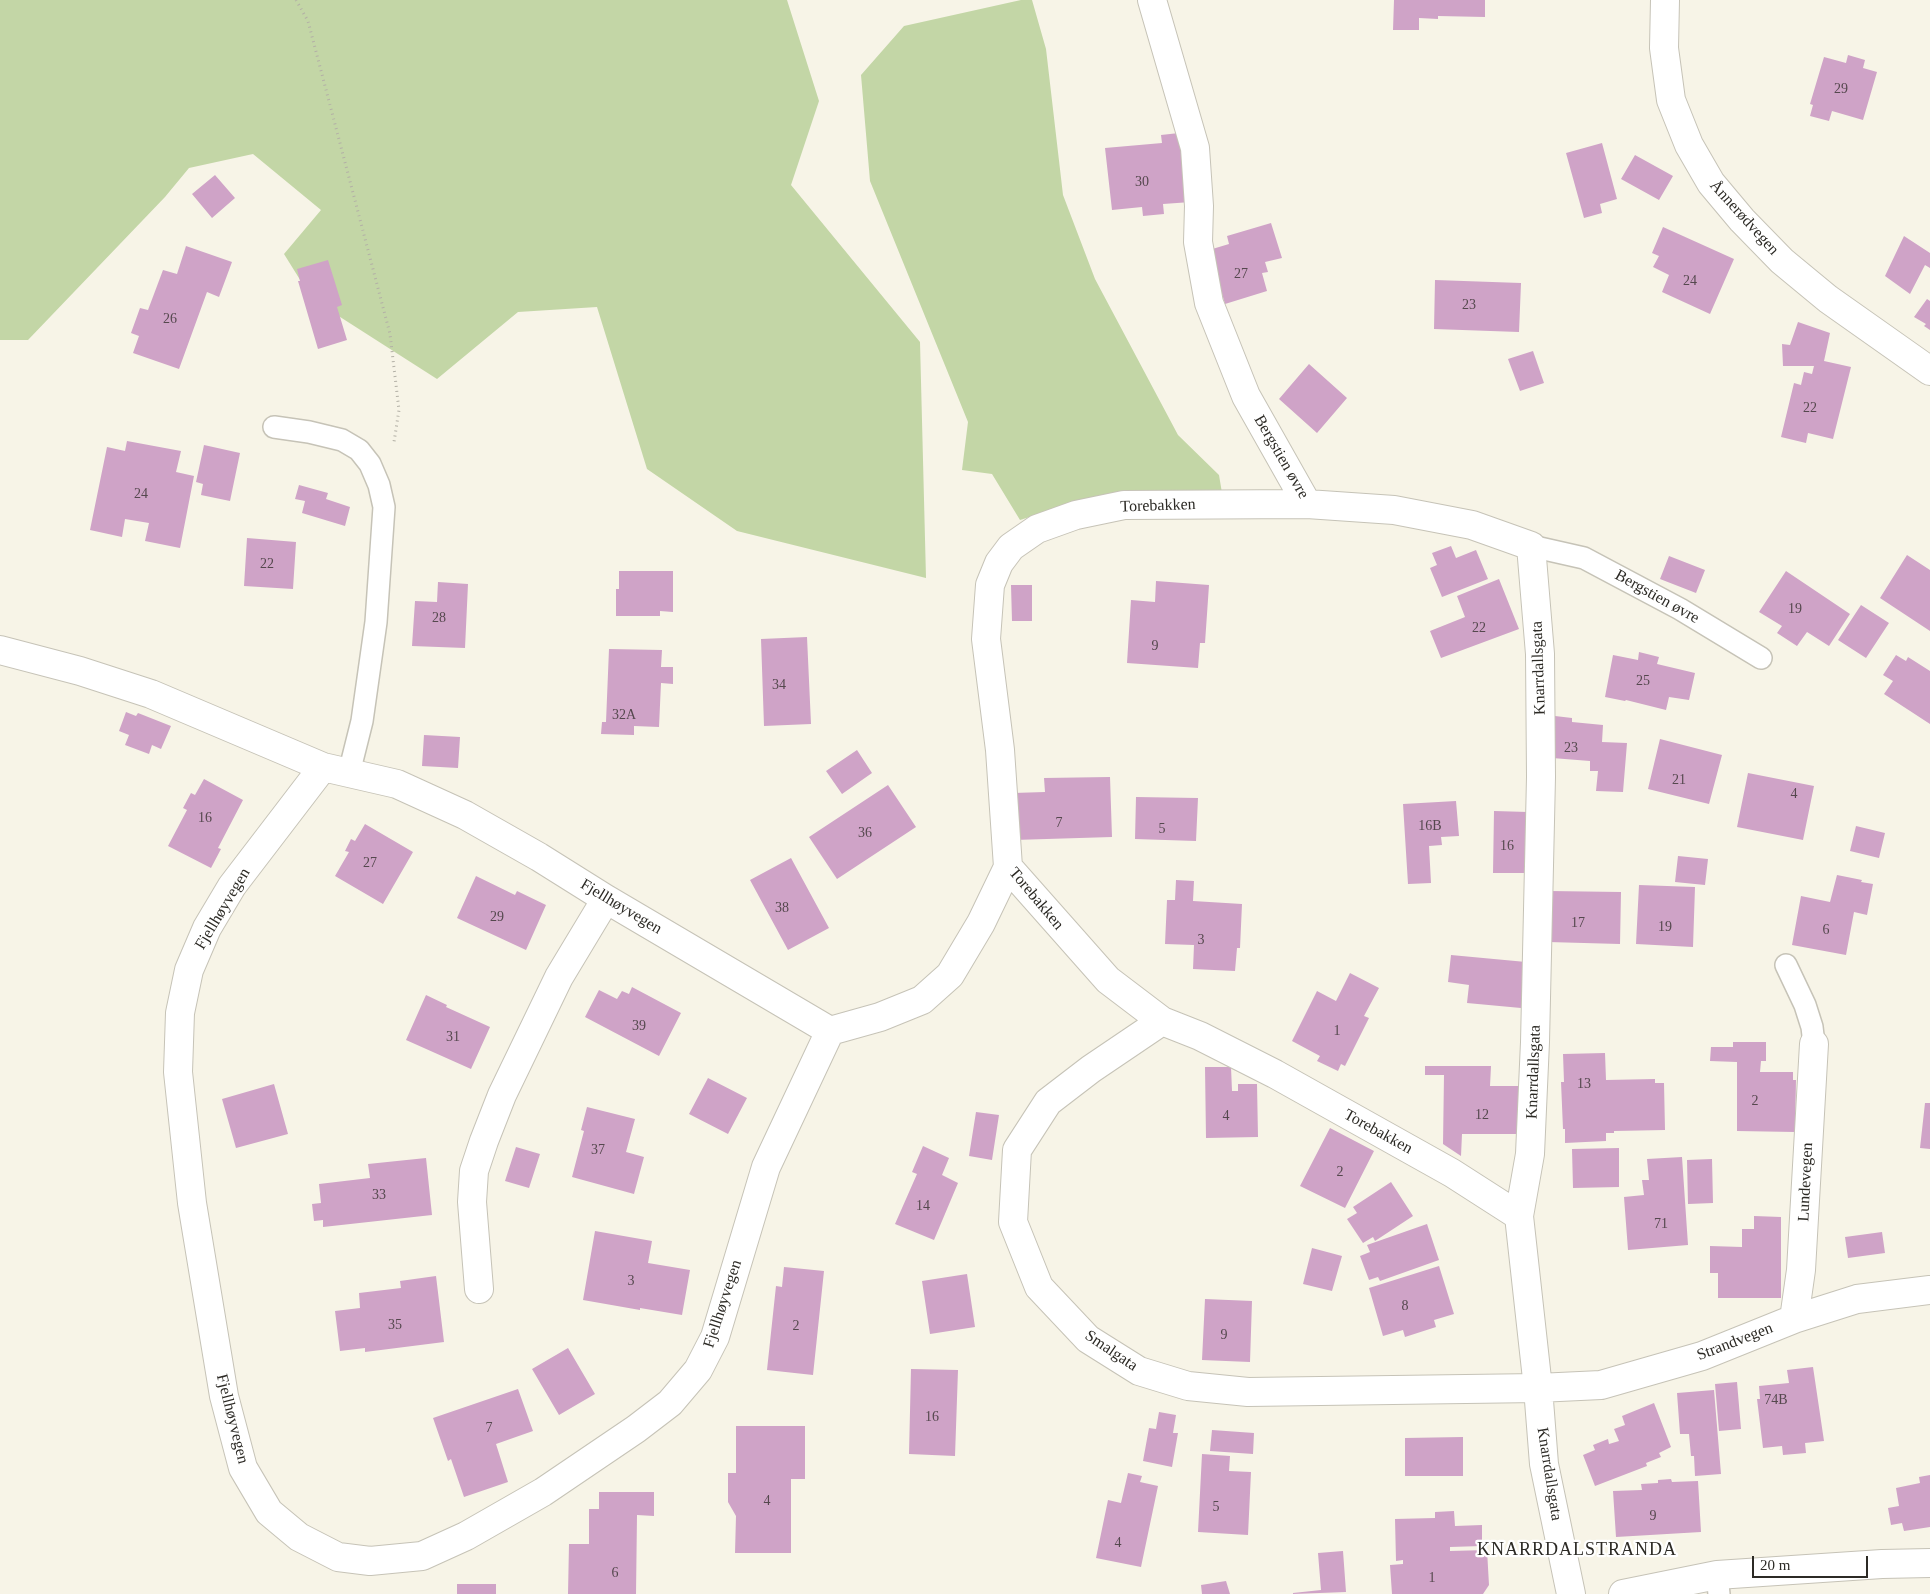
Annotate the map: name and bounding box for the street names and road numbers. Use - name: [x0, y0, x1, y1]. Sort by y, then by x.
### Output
- street label: Ånnerødvegen: [1705, 177, 1783, 259]
- street label: Bergstien øvre: [1249, 412, 1313, 502]
- street label: Torebakken: [1120, 495, 1196, 517]
- street label: Bergstien øvre: [1611, 566, 1703, 628]
- street label: Knarrdallsgata: [1528, 621, 1550, 715]
- street label: Torebakken: [1004, 864, 1068, 934]
- street label: Fjellhøyvegen: [191, 865, 255, 953]
- street label: Fjellhøyvegen: [577, 875, 665, 939]
- street label: Knarrdallsgata: [1523, 1025, 1545, 1119]
- street label: Torebakken: [1340, 1105, 1416, 1159]
- street label: Lundevegen: [1794, 1142, 1818, 1222]
- street label: Fjellhøyvegen: [700, 1258, 746, 1350]
- street label: Strandvegen: [1694, 1319, 1776, 1365]
- street label: Smalgata: [1081, 1326, 1141, 1376]
- street label: Fjellhøyvegen: [212, 1372, 252, 1466]
- street label: Knarrdallsgata: [1532, 1426, 1566, 1522]

